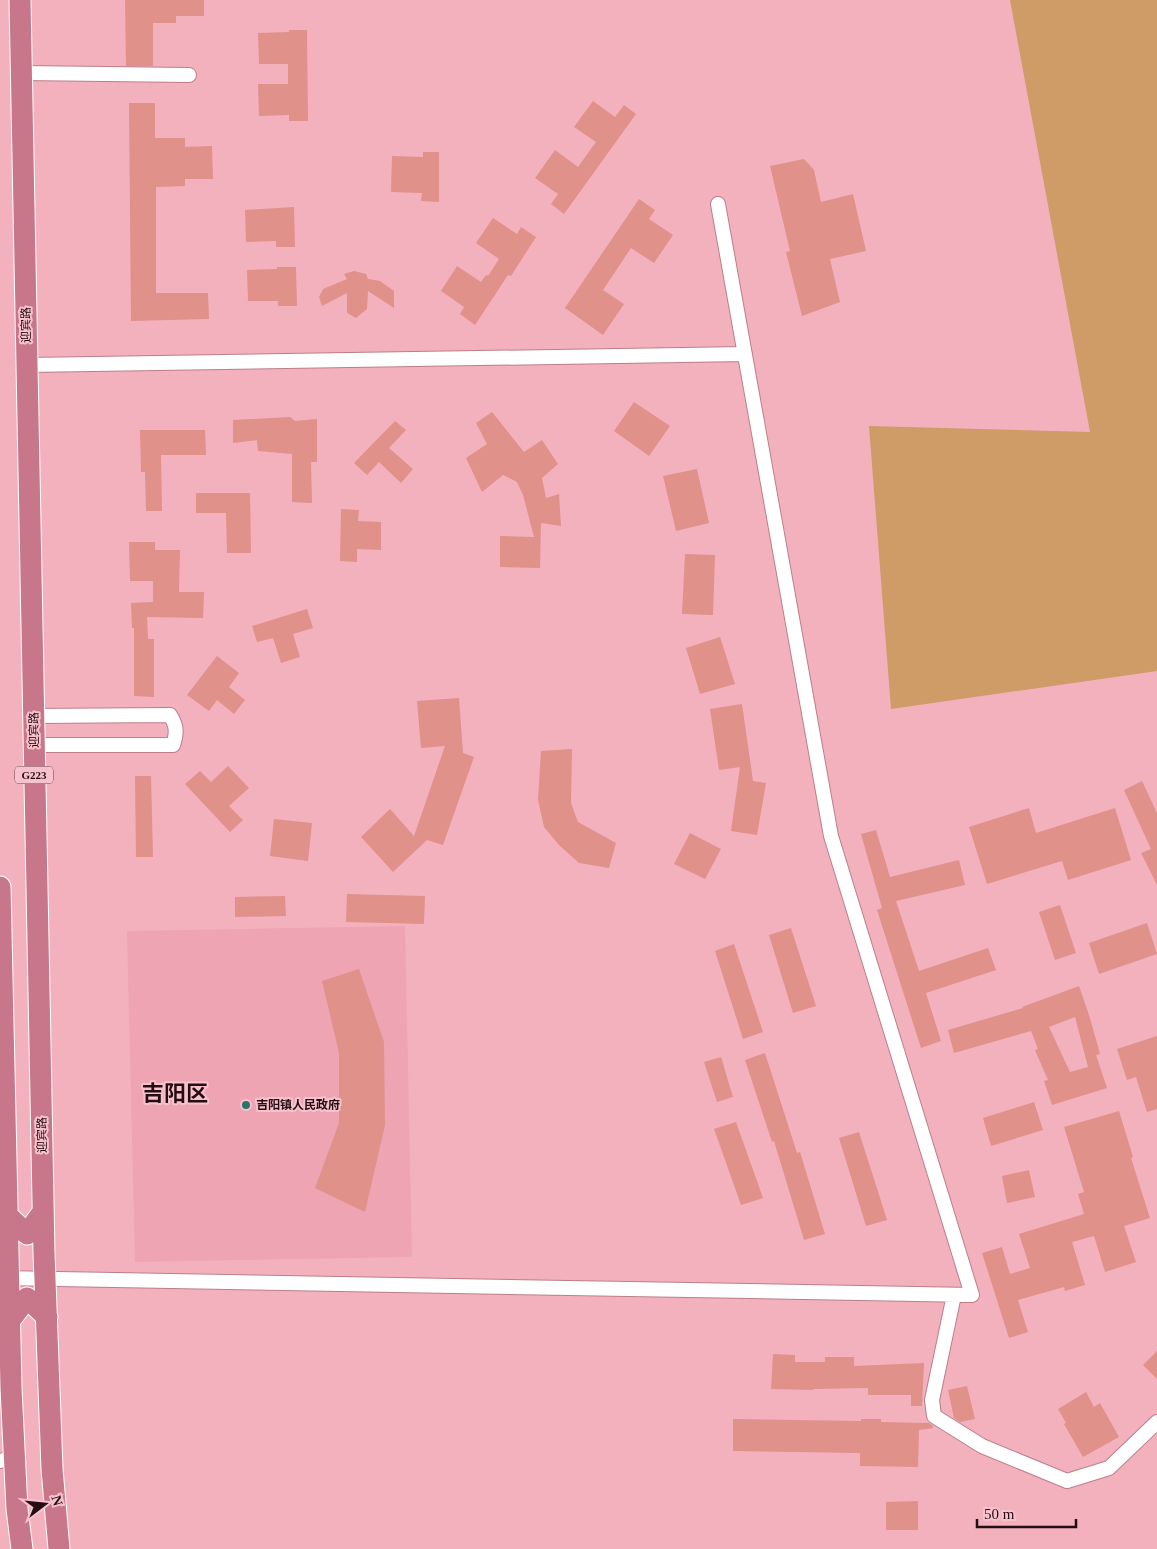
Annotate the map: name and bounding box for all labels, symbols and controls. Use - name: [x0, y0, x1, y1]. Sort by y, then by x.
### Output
- street label: 迎宾路: [19, 307, 33, 343]
- street label: 迎宾路: [27, 712, 41, 748]
- road number: G223: [15, 766, 53, 784]
- district label: 吉阳区: [142, 1081, 208, 1106]
- place label: 吉阳镇人民政府: [256, 1098, 340, 1112]
- marker: 吉阳镇人民政府: [240, 1099, 252, 1111]
- street label: 迎宾路: [35, 1117, 49, 1153]
- north arrow: [20, 1479, 70, 1529]
- text: N: [48, 1494, 66, 1507]
- scale bar: [977, 1496, 1076, 1528]
- text: 50 m: [984, 1506, 1015, 1522]

